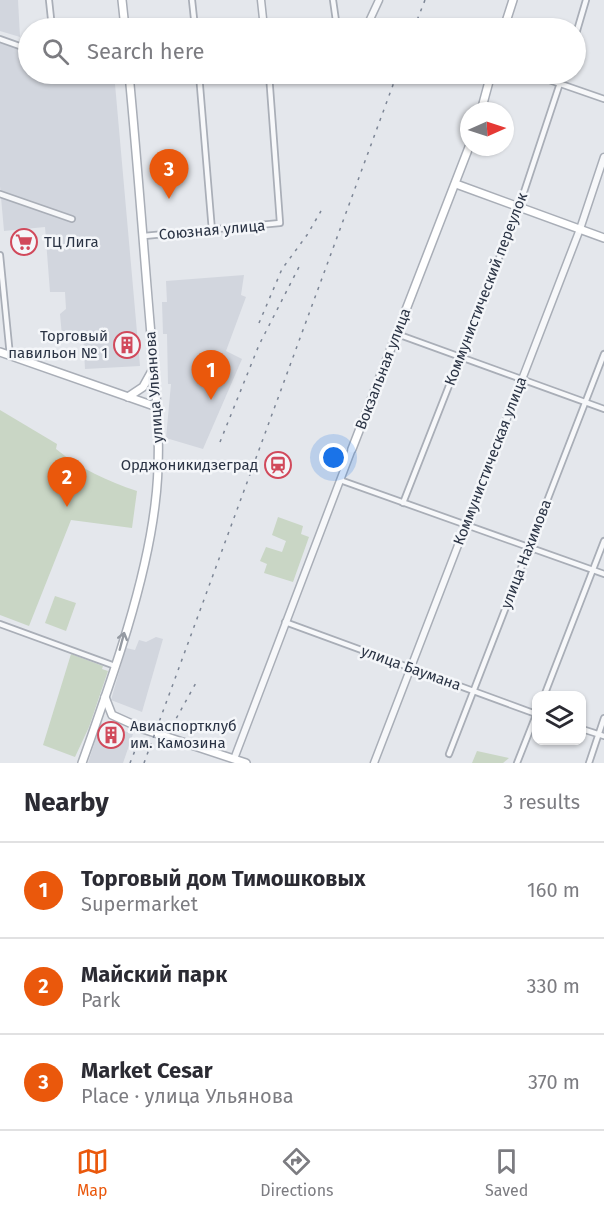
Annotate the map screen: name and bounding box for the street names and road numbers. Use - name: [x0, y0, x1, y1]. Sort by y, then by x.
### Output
- street label: Коммунистический переулок: [441, 190, 531, 388]
- street label: Союзная улица: [158, 216, 266, 244]
- street label: Вокзальная улица: [352, 306, 414, 432]
- street label: улица Ульянова: [141, 331, 167, 443]
- street label: Коммунистическая улица: [450, 374, 530, 548]
- street label: улица Нахимова: [497, 497, 555, 611]
- street label: улица Баумана: [359, 642, 463, 694]

